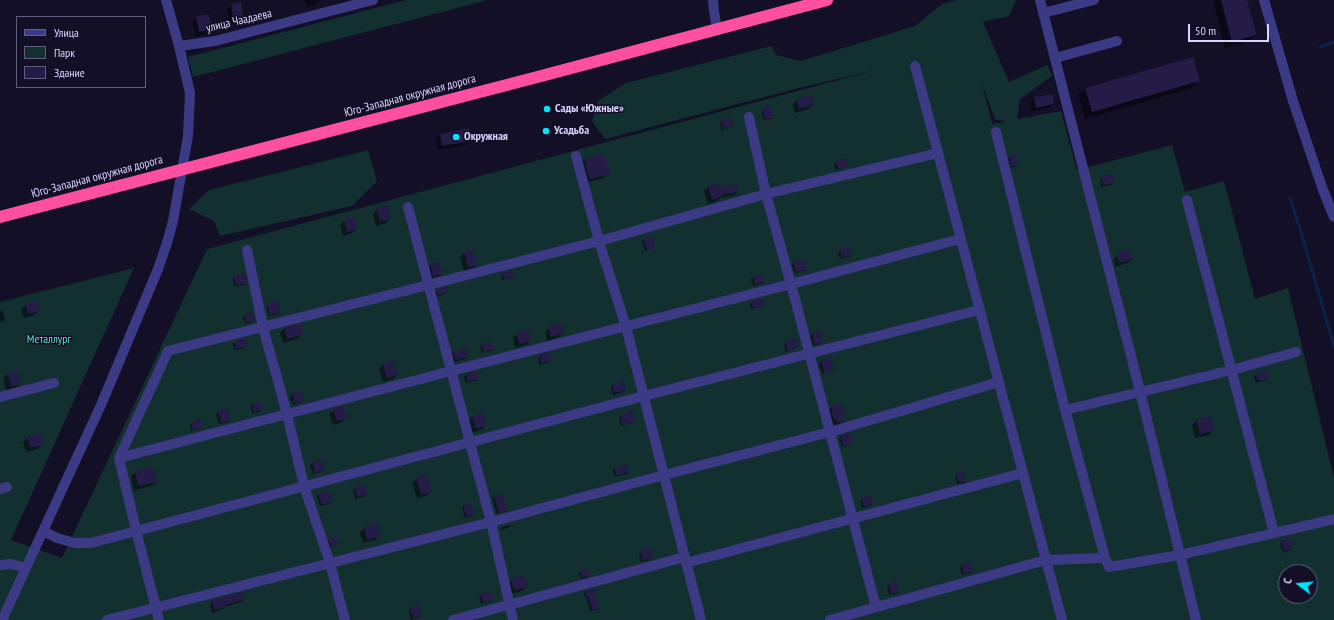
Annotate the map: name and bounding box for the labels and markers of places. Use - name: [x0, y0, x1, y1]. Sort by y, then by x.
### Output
- place label: Сады «Южные»: [555, 102, 624, 116]
- marker: Сады «Южные»: [542, 104, 552, 114]
- place label: Усадьба: [554, 124, 589, 138]
- marker: Усадьба: [541, 126, 551, 136]
- place label: Окружная: [464, 130, 508, 144]
- marker: Окружная: [451, 132, 461, 142]

